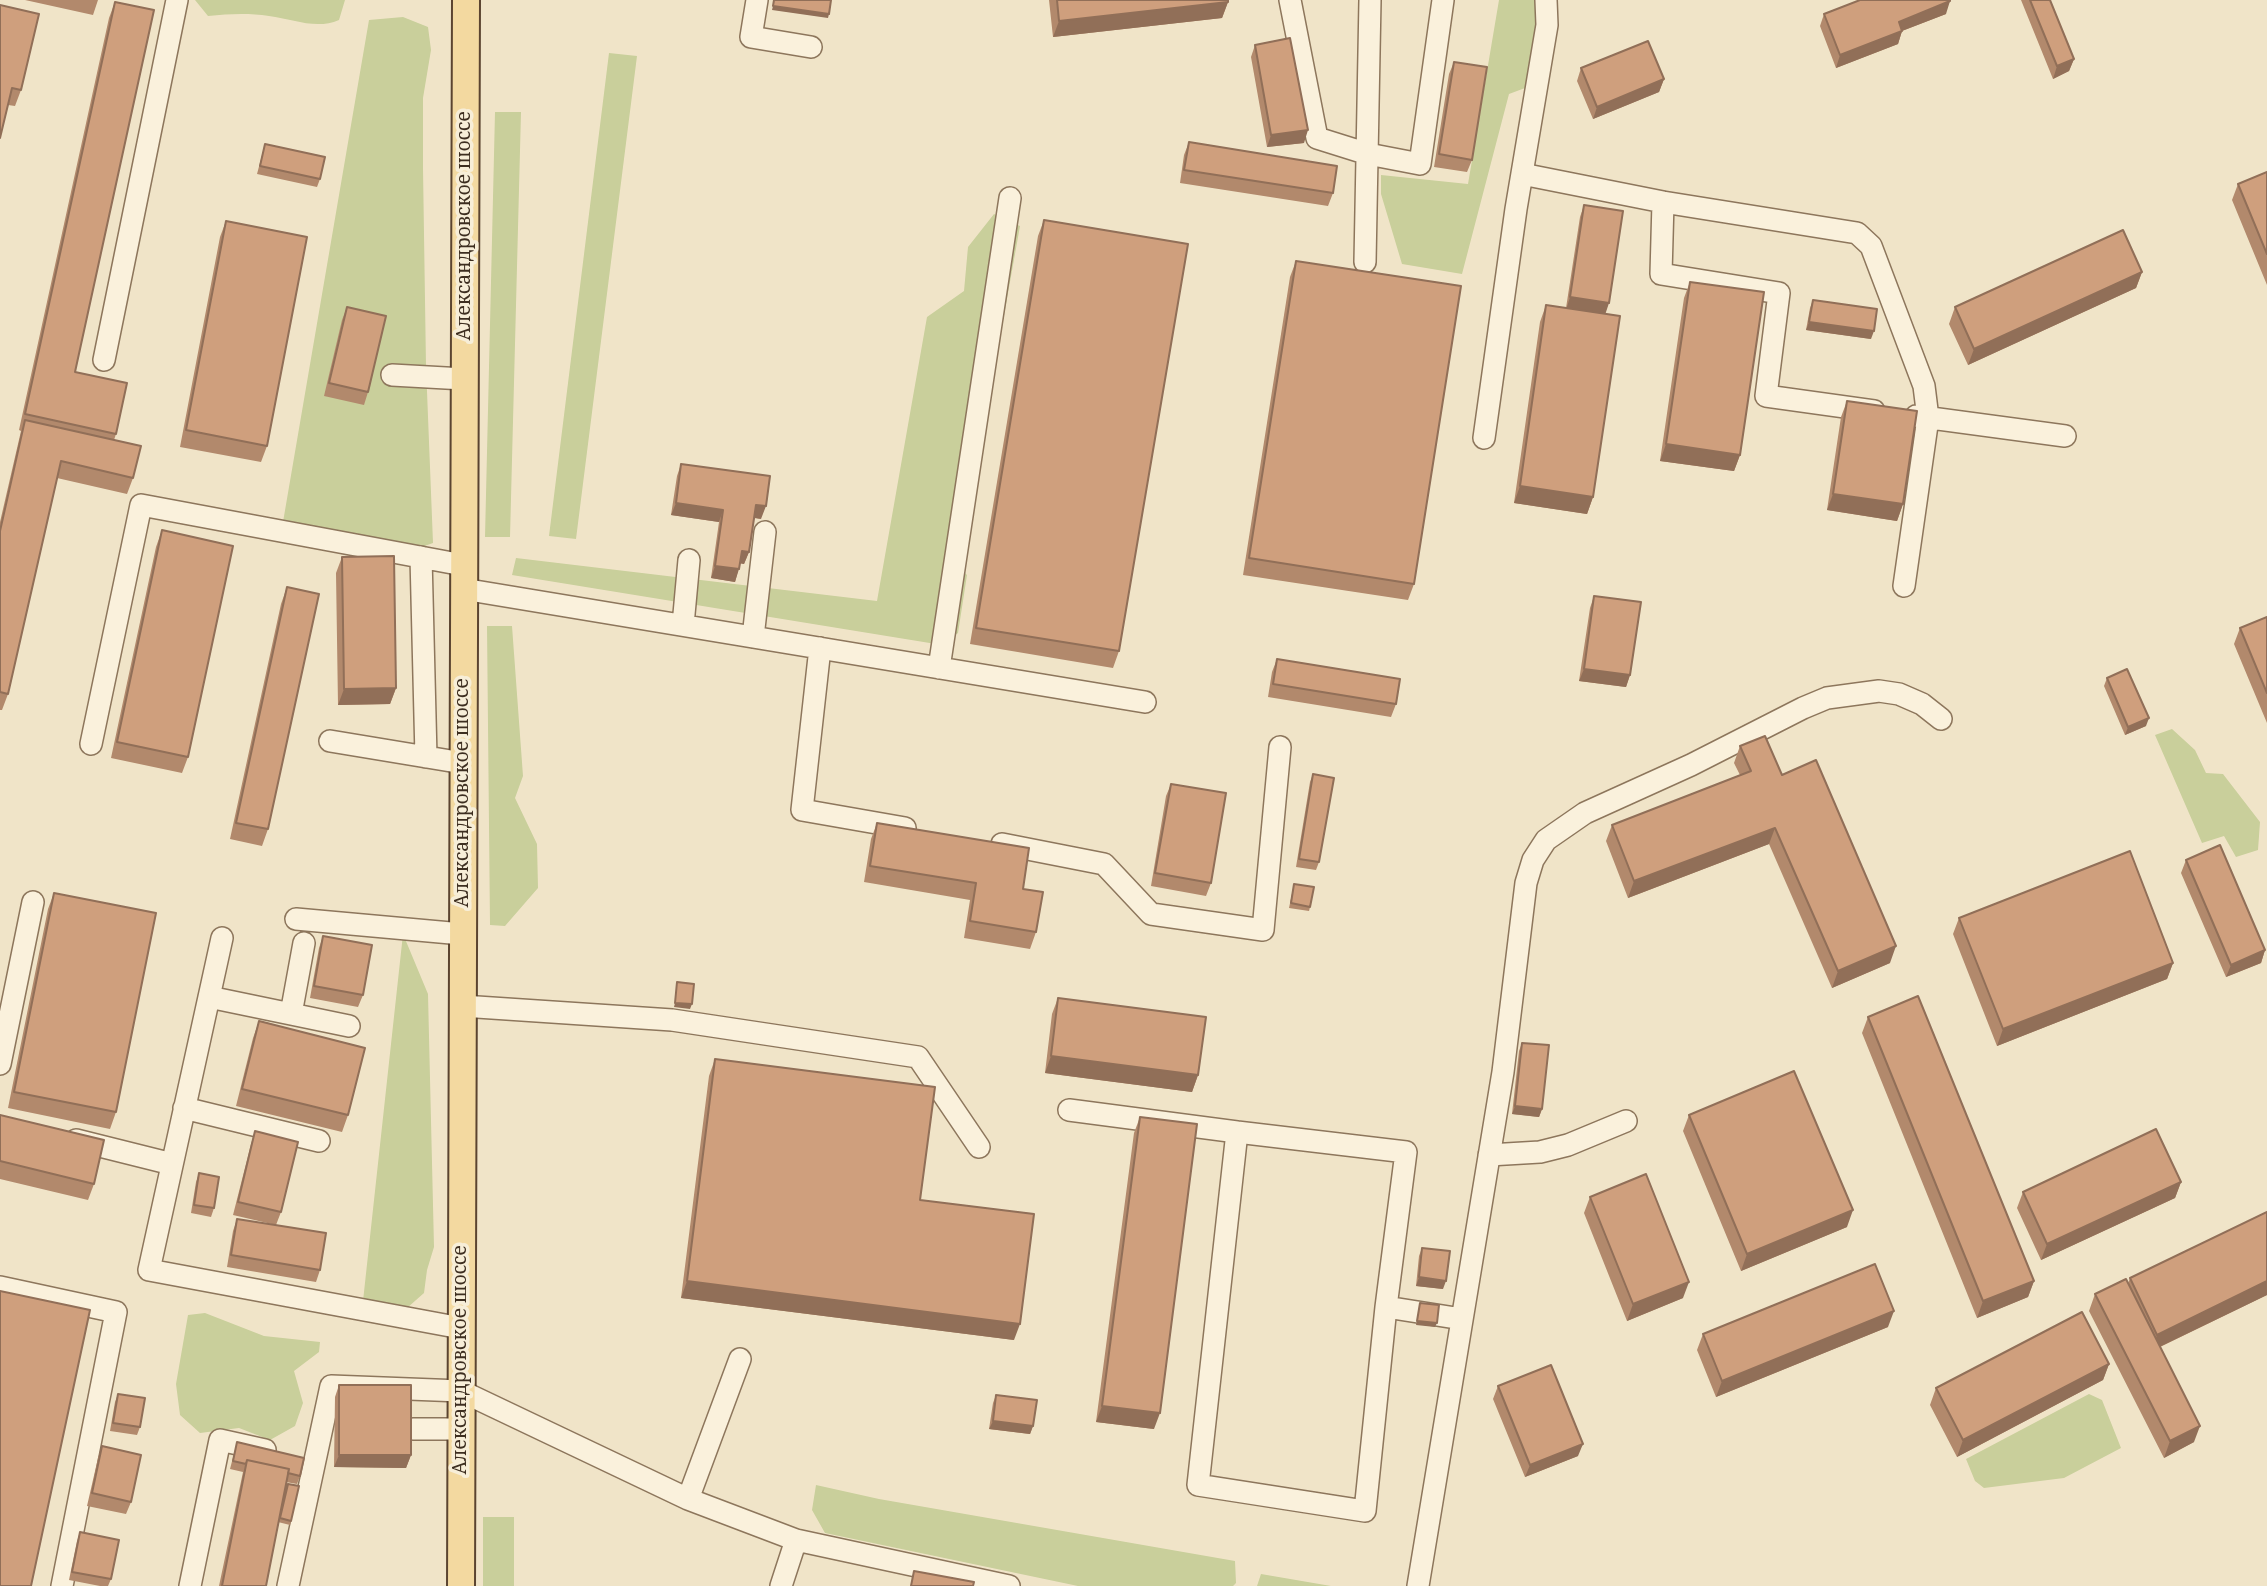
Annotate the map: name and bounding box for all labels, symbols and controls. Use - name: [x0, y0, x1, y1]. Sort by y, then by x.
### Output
- street label: Александровское шоссе: [454, 111, 476, 341]
- street label: Александровское шоссе: [452, 678, 474, 908]
- street label: Александровское шоссе: [450, 1245, 472, 1475]

